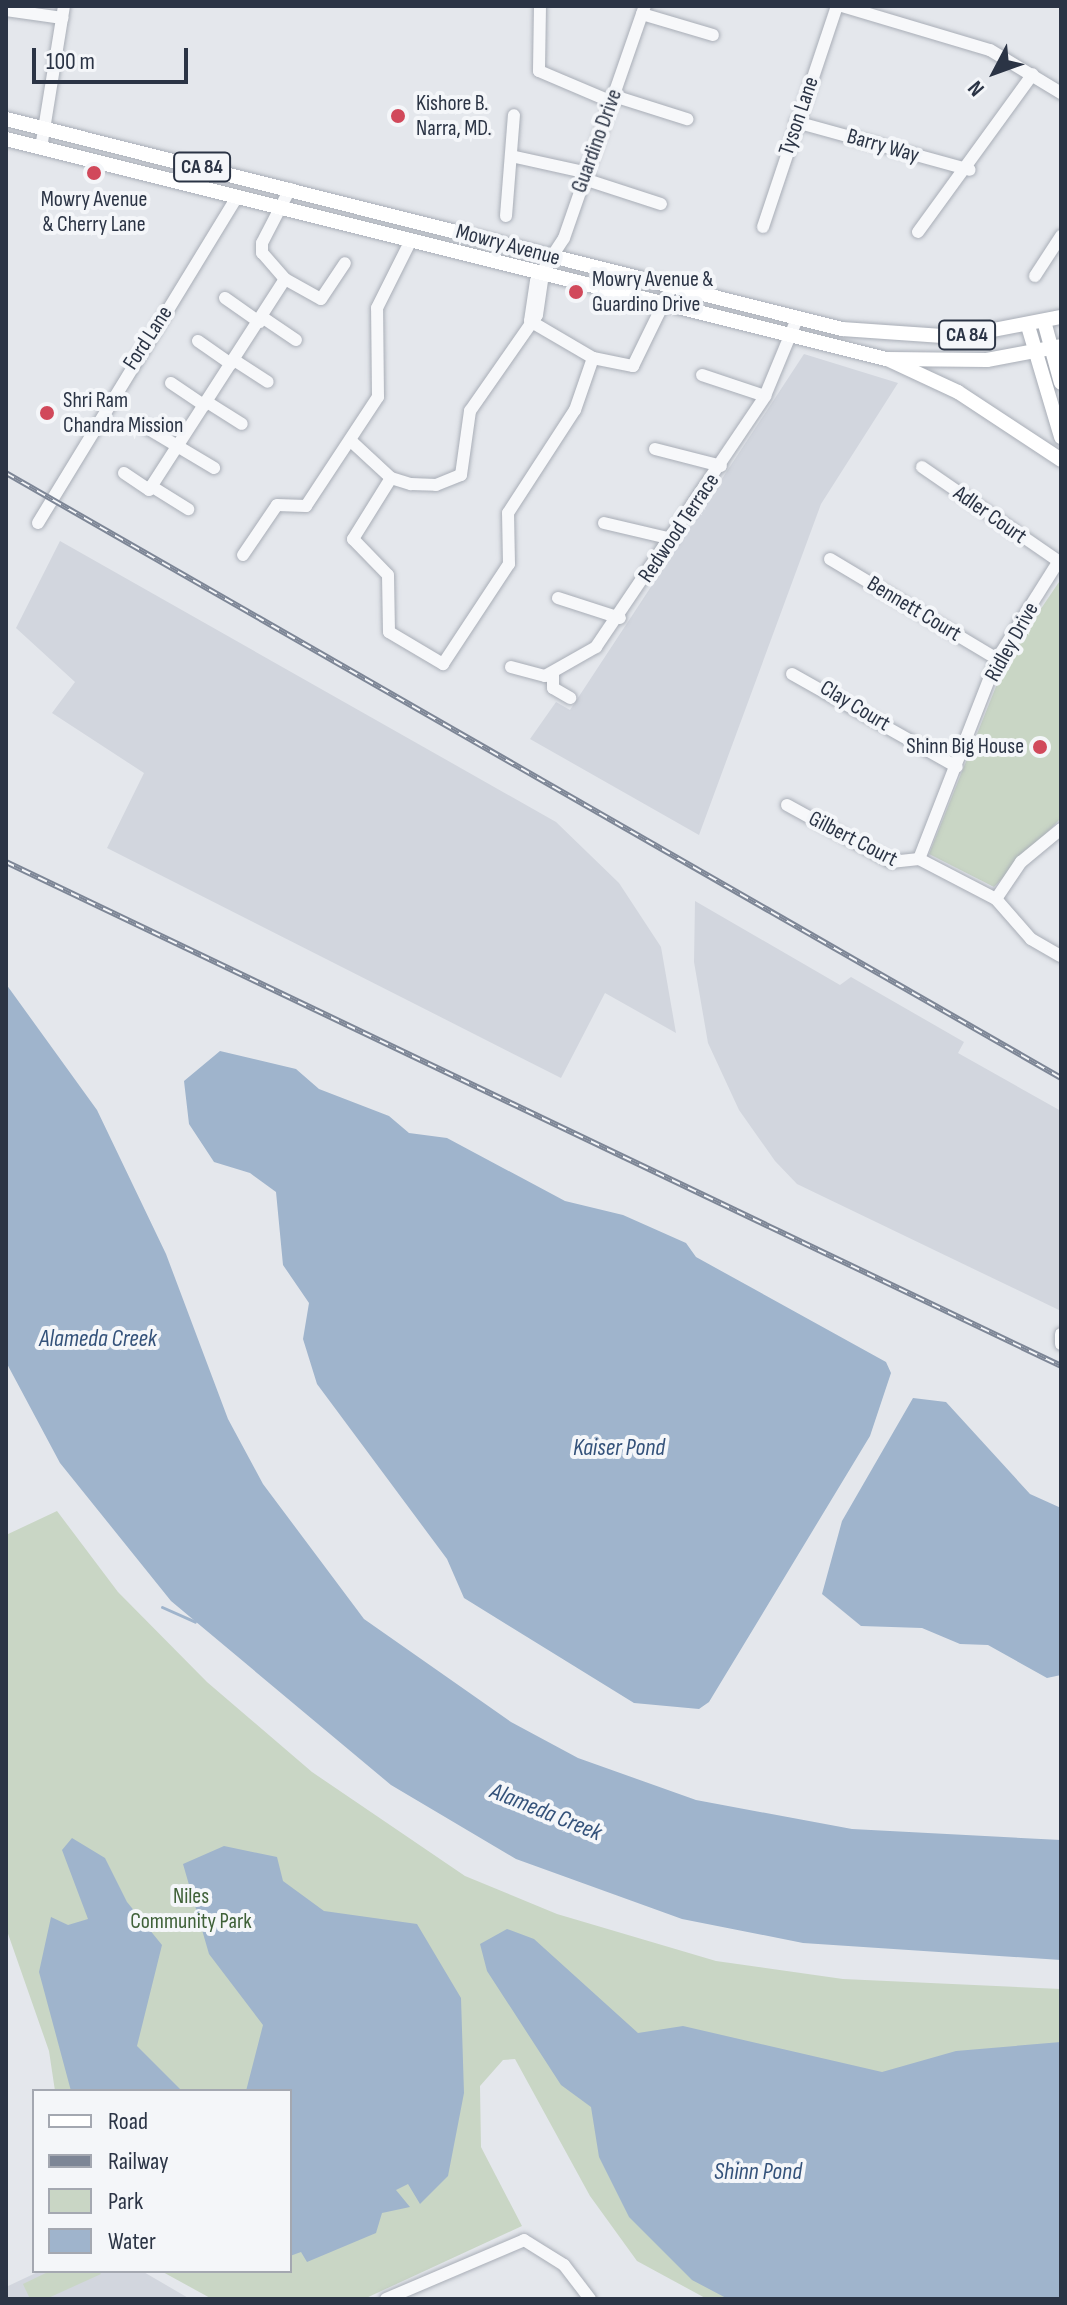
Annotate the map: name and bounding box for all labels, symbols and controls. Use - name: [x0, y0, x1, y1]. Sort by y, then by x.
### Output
- scale bar: [36, 32, 192, 82]
- north arrow: [955, 32, 1035, 112]
- text: 100 m: [46, 47, 95, 76]
- street label: Tyson Lane: [773, 73, 825, 159]
- text: N: [962, 75, 991, 101]
- street label: Guardino Drive: [566, 86, 628, 196]
- place label: Kishore B. Narra, MD.: [416, 90, 492, 142]
- marker: Kishore B. Narra, MD.: [387, 105, 409, 127]
- street label: Barry Way: [844, 123, 922, 169]
- road number: CA 84: [172, 151, 232, 183]
- marker: Mowry Avenue & Cherry Lane: [85, 164, 103, 182]
- place label: Mowry Avenue & Cherry Lane: [41, 186, 147, 238]
- street label: Mowry Avenue: [453, 218, 563, 272]
- place label: Mowry Avenue & Guardino Drive: [592, 266, 713, 318]
- marker: Mowry Avenue & Guardino Drive: [567, 283, 585, 301]
- street label: Ford Lane: [118, 301, 178, 375]
- road number: CA 84: [937, 319, 997, 351]
- place label: Shri Ram Chandra Mission: [63, 387, 183, 438]
- marker: Shri Ram Chandra Mission: [38, 404, 56, 422]
- street label: Redwood Terrace: [633, 469, 725, 587]
- street label: Adler Court: [948, 480, 1032, 550]
- street label: Bennett Court: [862, 571, 966, 647]
- street label: Ridley Drive: [979, 598, 1045, 686]
- street label: Clay Court: [815, 675, 895, 737]
- place label: Shinn Big House: [906, 734, 1024, 760]
- marker: Shinn Big House: [1031, 738, 1049, 756]
- street label: Gilbert Court: [804, 805, 902, 873]
- water label: Alameda Creek: [39, 1325, 157, 1353]
- water label: Kaiser Pond: [573, 1434, 665, 1462]
- water label: Alameda Creek: [486, 1777, 606, 1847]
- park label: Niles Community Park: [130, 1883, 252, 1934]
- legend: [32, 2089, 292, 2273]
- text: Road: [108, 2107, 148, 2136]
- text: Railway: [108, 2147, 168, 2176]
- water label: Shinn Pond: [714, 2158, 802, 2186]
- text: Park: [108, 2187, 143, 2216]
- text: Water: [108, 2227, 156, 2256]

